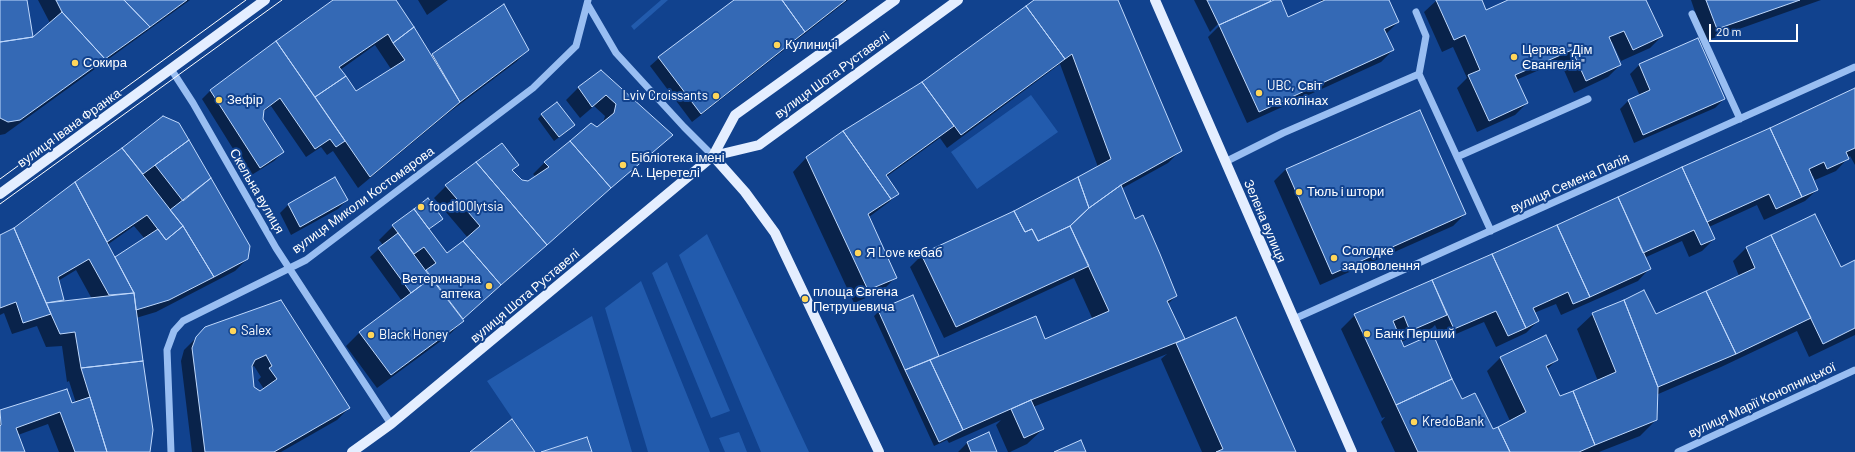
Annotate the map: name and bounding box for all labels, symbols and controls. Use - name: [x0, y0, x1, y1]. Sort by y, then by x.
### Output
- scale bar: [1711, 16, 1800, 42]
- text: 20 m: [1716, 24, 1742, 38]
- street label: вулиця Шота Руставелі: [772, 28, 892, 122]
- place label: Кулиничі: [785, 37, 838, 53]
- marker: Кулиничі: [772, 40, 782, 50]
- place label: Церква "Дім Євангелія": [1522, 42, 1592, 73]
- marker: Церква "Дім Євангелія": [1509, 52, 1519, 62]
- place label: Сокира: [83, 55, 127, 71]
- marker: Сокира: [70, 58, 80, 68]
- place label: UBC, Світ на колінах: [1267, 78, 1328, 109]
- street label: вулиця Івана Франка: [14, 85, 124, 171]
- place label: Lviv Croissants: [623, 88, 708, 104]
- marker: UBC, Світ на колінах: [1254, 88, 1264, 98]
- marker: Lviv Croissants: [711, 91, 721, 101]
- place label: Зефір: [227, 92, 263, 108]
- marker: Зефір: [214, 95, 224, 105]
- street label: вулиця Миколи Костомарова: [289, 143, 437, 257]
- street label: Скельна вулиця: [226, 146, 288, 236]
- place label: Бібліотека імені А. Церетелі: [631, 150, 725, 181]
- street label: вулиця Семена Палія: [1508, 150, 1632, 216]
- marker: Бібліотека імені А. Церетелі: [618, 160, 628, 170]
- street label: Зелена вулиця: [1241, 177, 1289, 265]
- place label: Тюль і штори: [1307, 184, 1384, 200]
- marker: Тюль і штори: [1294, 187, 1304, 197]
- place label: food100lytsia: [429, 199, 503, 215]
- marker: food100lytsia: [416, 202, 426, 212]
- place label: Солодке задоволення: [1342, 243, 1420, 274]
- place label: Я Love кебаб: [866, 245, 942, 261]
- street label: вулиця Шота Руставелі: [467, 246, 583, 346]
- marker: Я Love кебаб: [853, 248, 863, 258]
- marker: Солодке задоволення: [1329, 253, 1339, 263]
- place label: Ветеринарна аптека: [402, 271, 481, 302]
- marker: Ветеринарна аптека: [484, 281, 494, 291]
- place label: площа Євгена Петрушевича: [813, 284, 898, 315]
- marker: площа Євгена Петрушевича: [800, 294, 810, 304]
- place label: Salex: [241, 323, 271, 339]
- marker: Salex: [228, 326, 238, 336]
- place label: Банк Перший: [1375, 326, 1455, 342]
- place label: Black Honey: [379, 327, 448, 343]
- marker: Банк Перший: [1362, 329, 1372, 339]
- marker: Black Honey: [366, 330, 376, 340]
- street label: вулиця Марії Конопницької: [1686, 359, 1838, 441]
- place label: KredoBank: [1422, 414, 1484, 430]
- marker: KredoBank: [1409, 417, 1419, 427]

